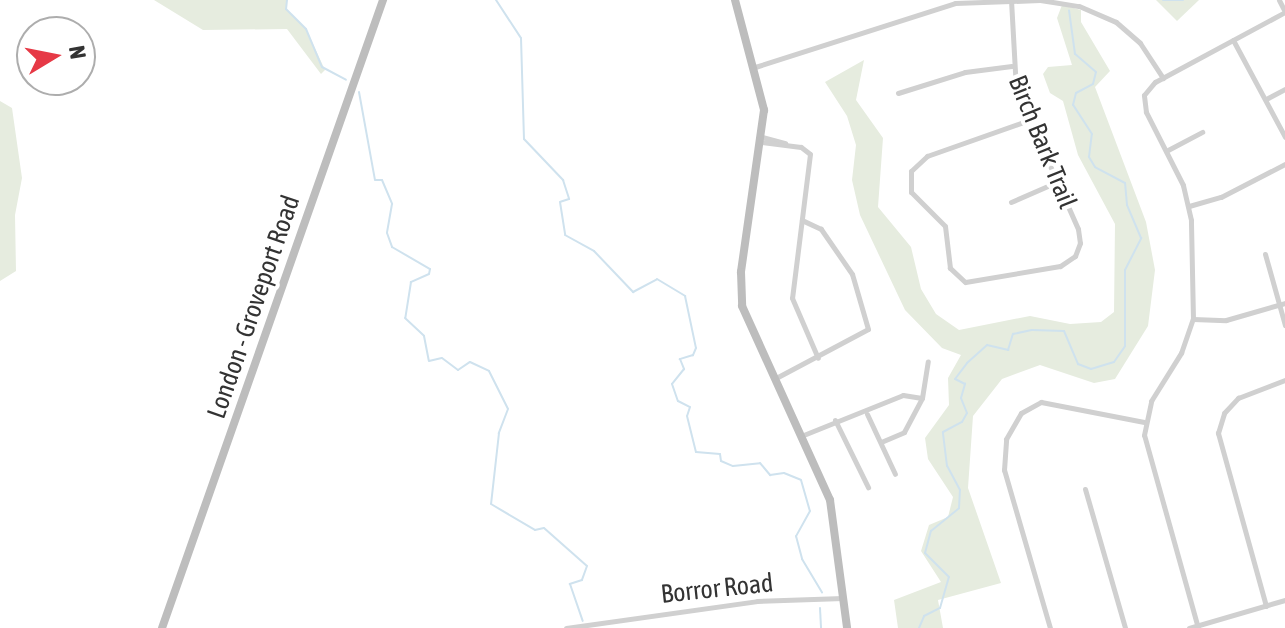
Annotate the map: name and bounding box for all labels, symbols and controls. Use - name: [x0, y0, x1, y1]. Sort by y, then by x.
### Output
- north arrow: [16, 16, 96, 96]
- text: N: [64, 44, 92, 61]
- street label: Birch Bark Trail: [1001, 71, 1083, 213]
- street label: London - Groveport Road: [201, 191, 307, 423]
- street label: Borror Road: [659, 568, 775, 610]

